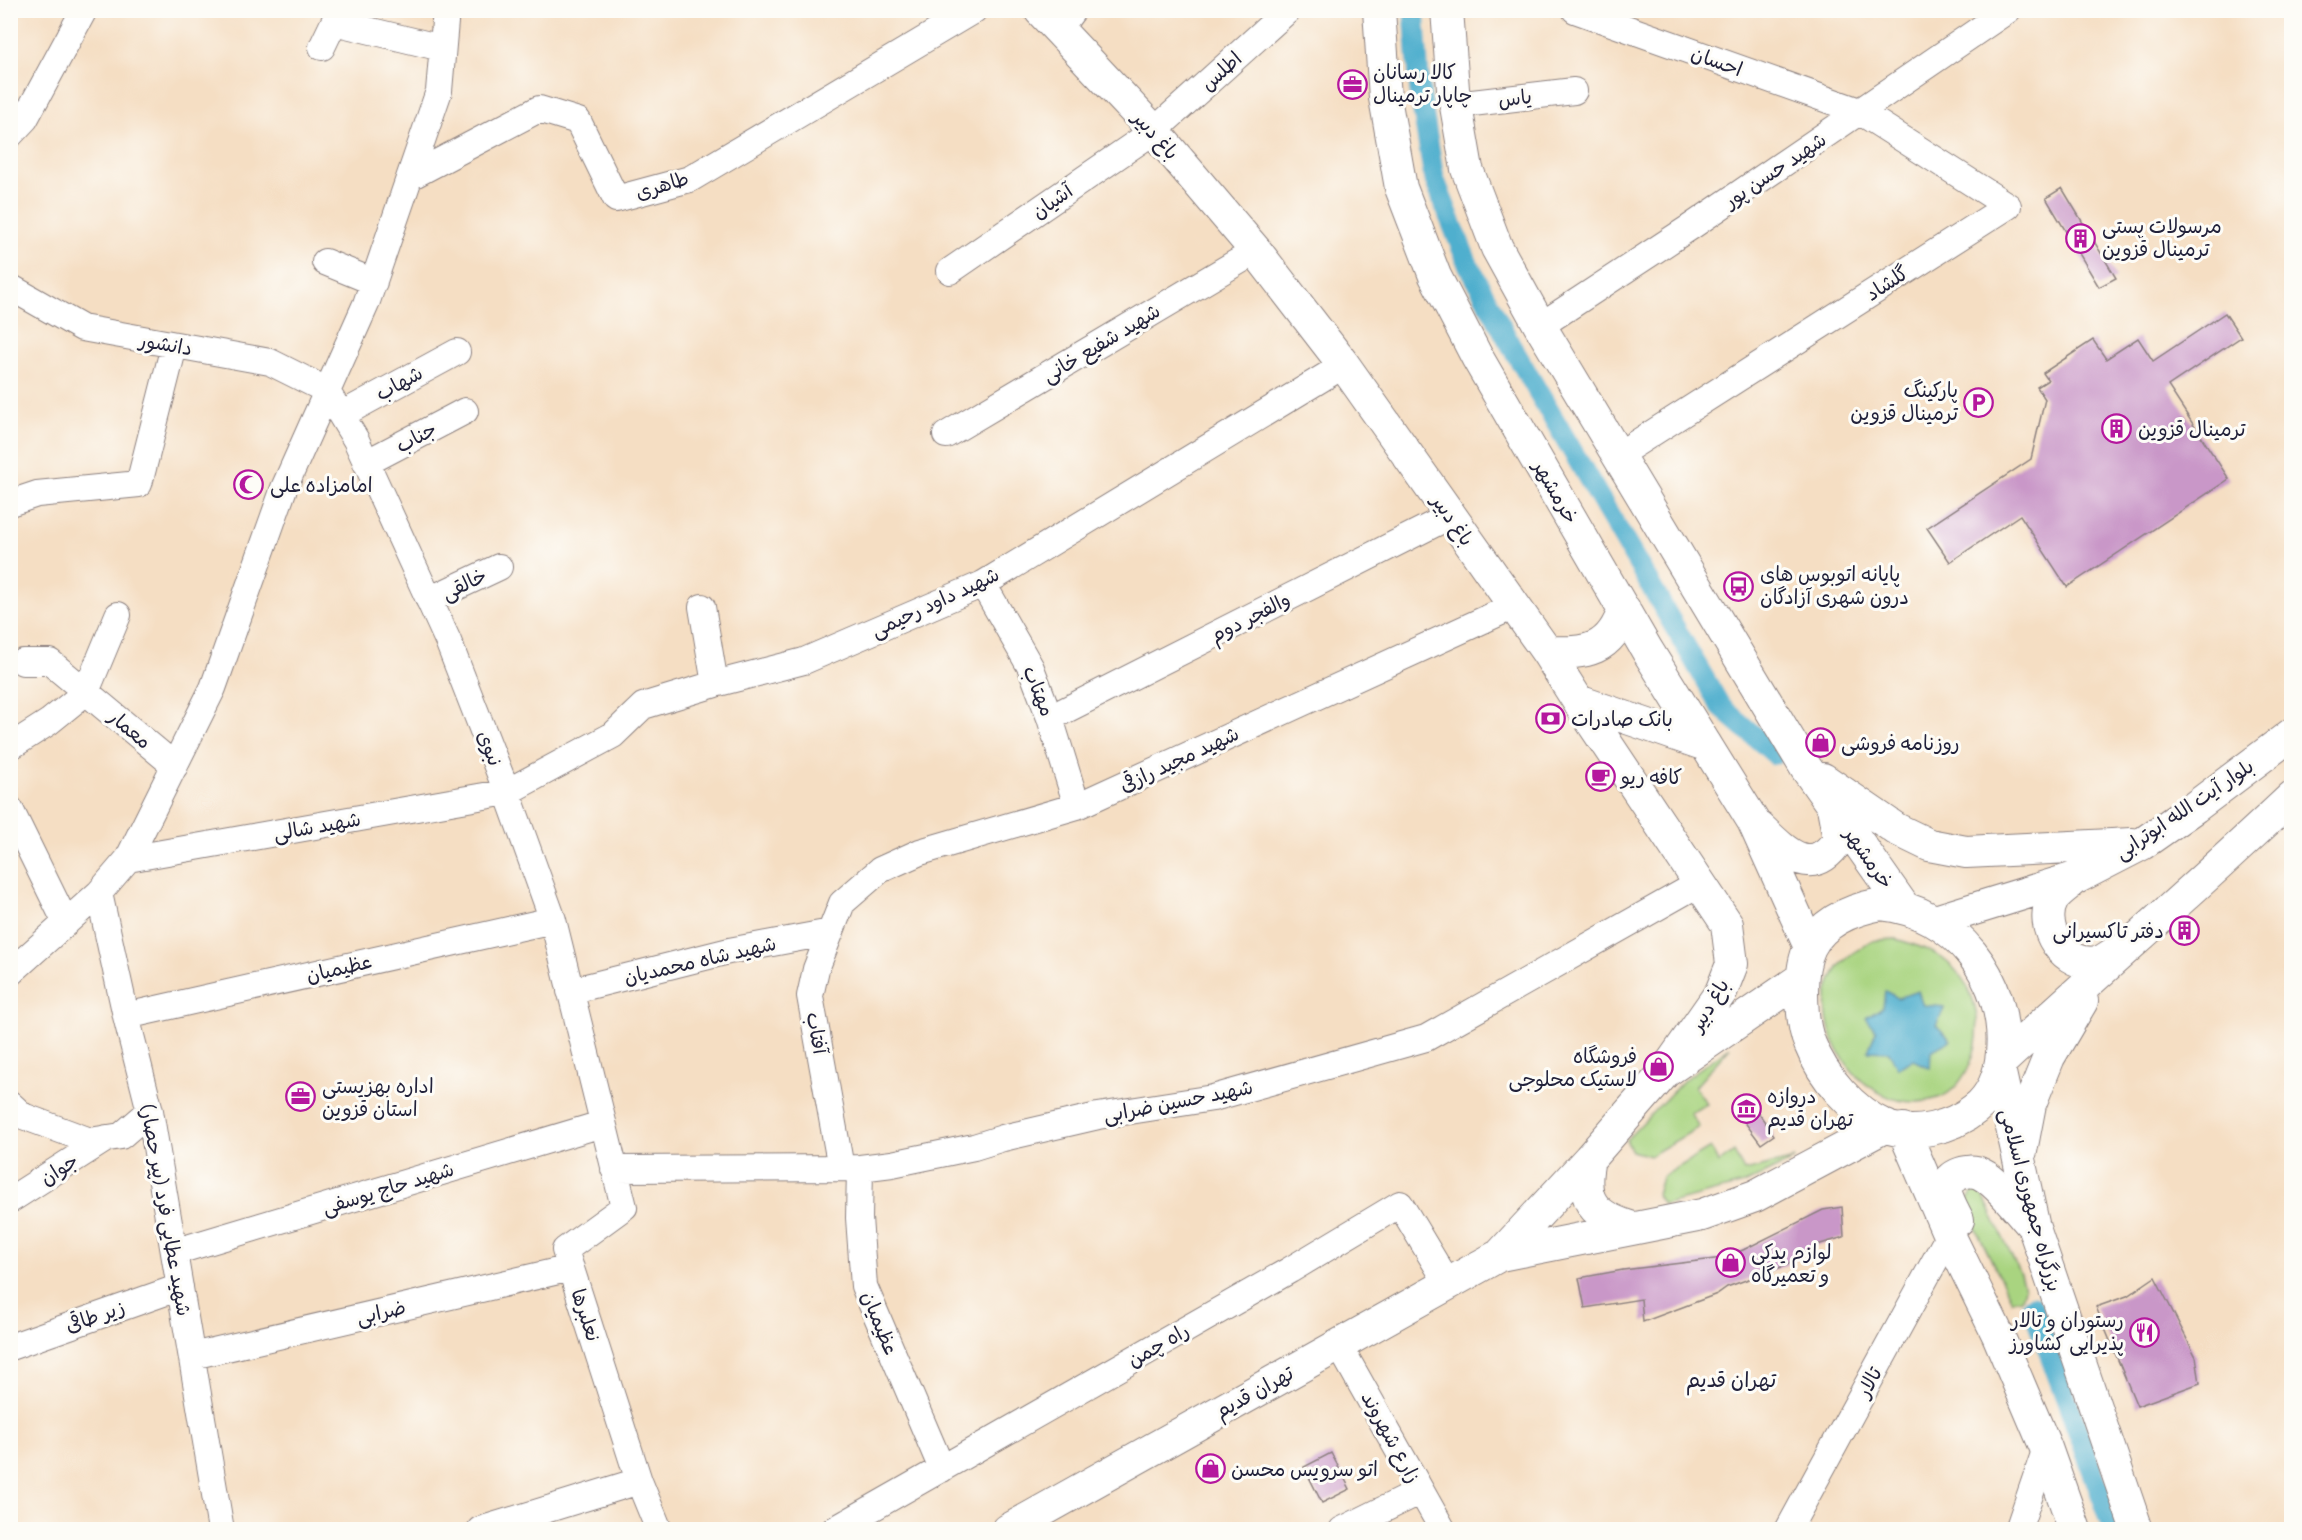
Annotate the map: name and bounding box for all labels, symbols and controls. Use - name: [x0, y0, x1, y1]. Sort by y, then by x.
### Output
- street label: احسان: [1688, 39, 1747, 82]
- street label: اطلس: [1194, 45, 1247, 96]
- place label: کالا رسانان چاپار ترمینال: [1373, 58, 1472, 108]
- office icon: کالا رسانان چاپار ترمینال: [1336, 68, 1368, 100]
- street label: یاس: [1497, 82, 1533, 113]
- street label: باغ دبیر: [1125, 103, 1186, 166]
- street label: شهید حسن پور: [1716, 125, 1831, 215]
- street label: طاهری: [632, 164, 692, 205]
- street label: آشیان: [1026, 176, 1079, 224]
- place label: مرسولات پستی ترمینال قزوین: [2102, 212, 2222, 262]
- building icon: مرسولات پستی ترمینال قزوین: [2065, 222, 2097, 254]
- street label: گلشاد: [1860, 259, 1914, 307]
- street label: شهید شفیع خانی: [1037, 297, 1166, 390]
- street label: دانشور: [135, 325, 195, 362]
- street label: شهاب: [370, 359, 427, 406]
- place label: پارکینگ ترمینال قزوین: [1850, 376, 1958, 426]
- parking icon: پارکینگ ترمینال قزوین: [1963, 386, 1995, 418]
- building icon: ترمینال قزوین: [2101, 413, 2133, 445]
- street label: جناب: [391, 415, 441, 459]
- place label: ترمینال قزوین: [2138, 415, 2246, 442]
- street label: خرمشهر: [1526, 453, 1585, 528]
- mosque icon: امامزاده علی: [233, 469, 265, 501]
- place label: امامزاده علی: [270, 471, 373, 498]
- street label: باغ دبیر: [1424, 487, 1481, 552]
- street label: شهید داود رحیمی: [866, 560, 1003, 643]
- place label: پایانه اتوبوس های درون شهری آزادگان: [1760, 560, 1909, 610]
- street label: خالقی: [437, 561, 491, 606]
- bus stop icon: پایانه اتوبوس های درون شهری آزادگان: [1723, 570, 1755, 602]
- street label: والفجر دوم: [1205, 585, 1296, 651]
- street label: مهتاب: [1017, 661, 1062, 720]
- street label: معمار: [102, 702, 158, 755]
- bank icon: بانک صادرات: [1534, 703, 1566, 735]
- place label: بانک صادرات: [1571, 705, 1673, 732]
- street label: شهید مجید رازقی: [1115, 719, 1243, 798]
- street label: نبوی: [471, 726, 510, 769]
- shop icon: روزنامه فروشی: [1804, 727, 1836, 759]
- place label: روزنامه فروشی: [1841, 729, 1960, 756]
- street label: بلوار آیت الله ابوترابی: [2109, 752, 2259, 865]
- cafe icon: کافه ریو: [1584, 761, 1616, 793]
- place label: کافه ریو: [1619, 763, 1682, 790]
- street label: شهید شالی: [271, 805, 363, 846]
- street label: خرمشهر: [1837, 820, 1900, 894]
- building icon: دفتر تاکسیرانی: [2169, 915, 2201, 947]
- place label: دفتر تاکسیرانی: [2052, 917, 2164, 944]
- street label: شهید شاه محمدیان: [621, 929, 779, 990]
- street label: عظیمیان: [303, 947, 374, 988]
- street label: باغ دبیر: [1681, 973, 1736, 1038]
- street label: آفتاب: [801, 1010, 835, 1057]
- place label: فروشگاه لاستیک محلوجی: [1509, 1042, 1637, 1093]
- shop icon: فروشگاه لاستیک محلوجی: [1642, 1051, 1674, 1083]
- place label: اداره بهزیستی استان قزوین: [322, 1072, 434, 1122]
- street label: شهید حسین ضرابی: [1101, 1073, 1255, 1128]
- office icon: اداره بهزیستی استان قزوین: [285, 1081, 317, 1113]
- place label: دروازه تهران قدیم: [1767, 1082, 1853, 1135]
- museum icon: دروازه تهران قدیم: [1730, 1092, 1762, 1124]
- street label: شهید عطایی فرد (پیر حصار): [135, 1102, 198, 1318]
- street label: بزرگراه جمهوری اسلامی: [1993, 1105, 2069, 1295]
- street label: جوان: [34, 1146, 83, 1191]
- street label: شهید حاج یوسفی: [319, 1155, 457, 1221]
- place label: لوازم یدکی و تعمیرگاه: [1751, 1238, 1832, 1288]
- shop icon: لوازم یدکی و تعمیرگاه: [1714, 1247, 1746, 1279]
- street label: نعلبرها: [565, 1285, 608, 1345]
- street label: عظیمیان: [855, 1287, 905, 1359]
- street label: زیر طاقی: [61, 1293, 128, 1338]
- street label: ضرابی: [353, 1293, 408, 1330]
- place label: رستوران و تالار پذیرایی کشاورز: [2008, 1306, 2124, 1356]
- street label: راه چمن: [1122, 1316, 1193, 1373]
- restaurant icon: رستوران و تالار پذیرایی کشاورز: [2129, 1316, 2161, 1348]
- street label: تهران قدیم: [1209, 1359, 1300, 1427]
- street label: تالار: [1848, 1362, 1888, 1404]
- district label: تهران قدیم: [1686, 1365, 1777, 1396]
- street label: زارع شهروند: [1354, 1386, 1428, 1488]
- shop icon: اتو سرویس محسن: [1194, 1453, 1226, 1485]
- place label: اتو سرویس محسن: [1231, 1455, 1378, 1482]

